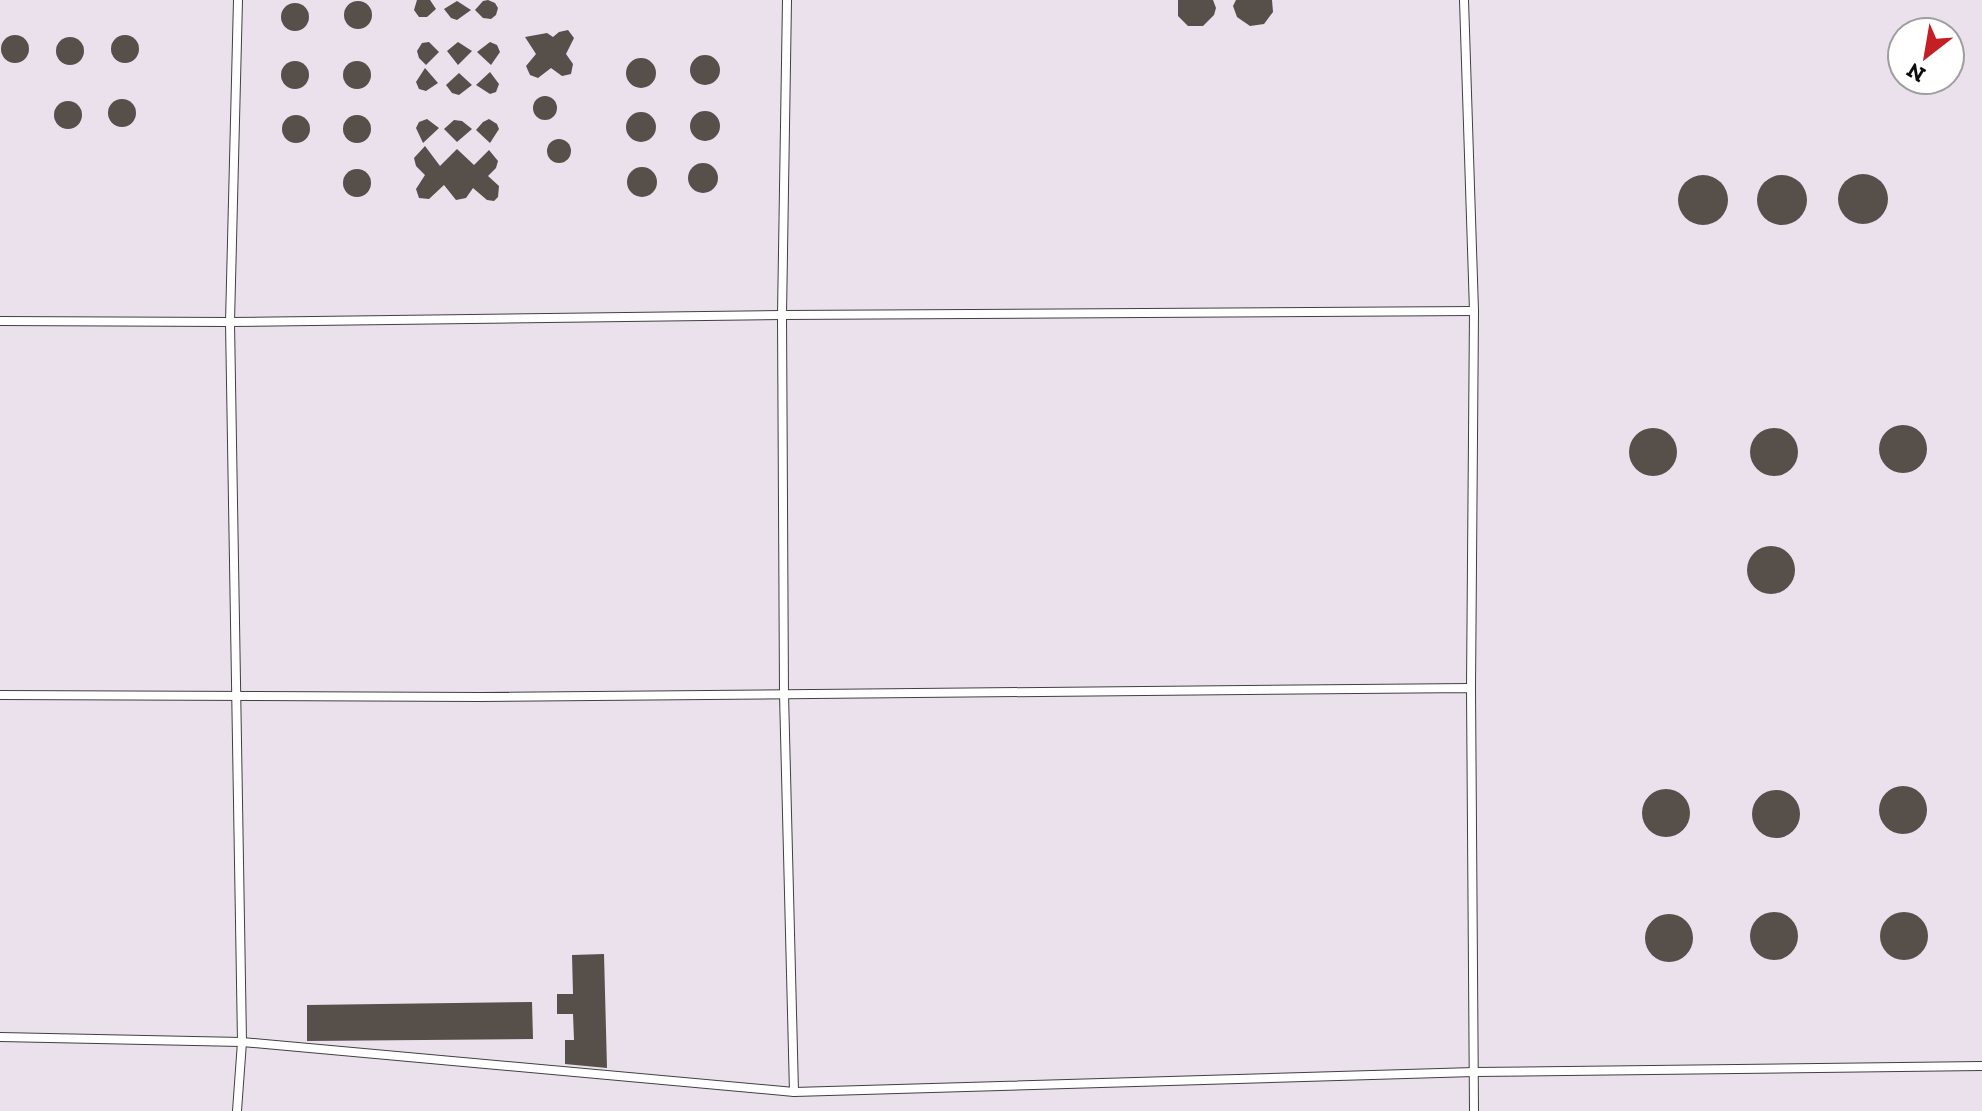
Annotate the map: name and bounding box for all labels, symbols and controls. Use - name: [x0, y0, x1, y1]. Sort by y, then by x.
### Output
- north arrow: [1886, 16, 1966, 96]
- text: N: [1902, 57, 1930, 89]

